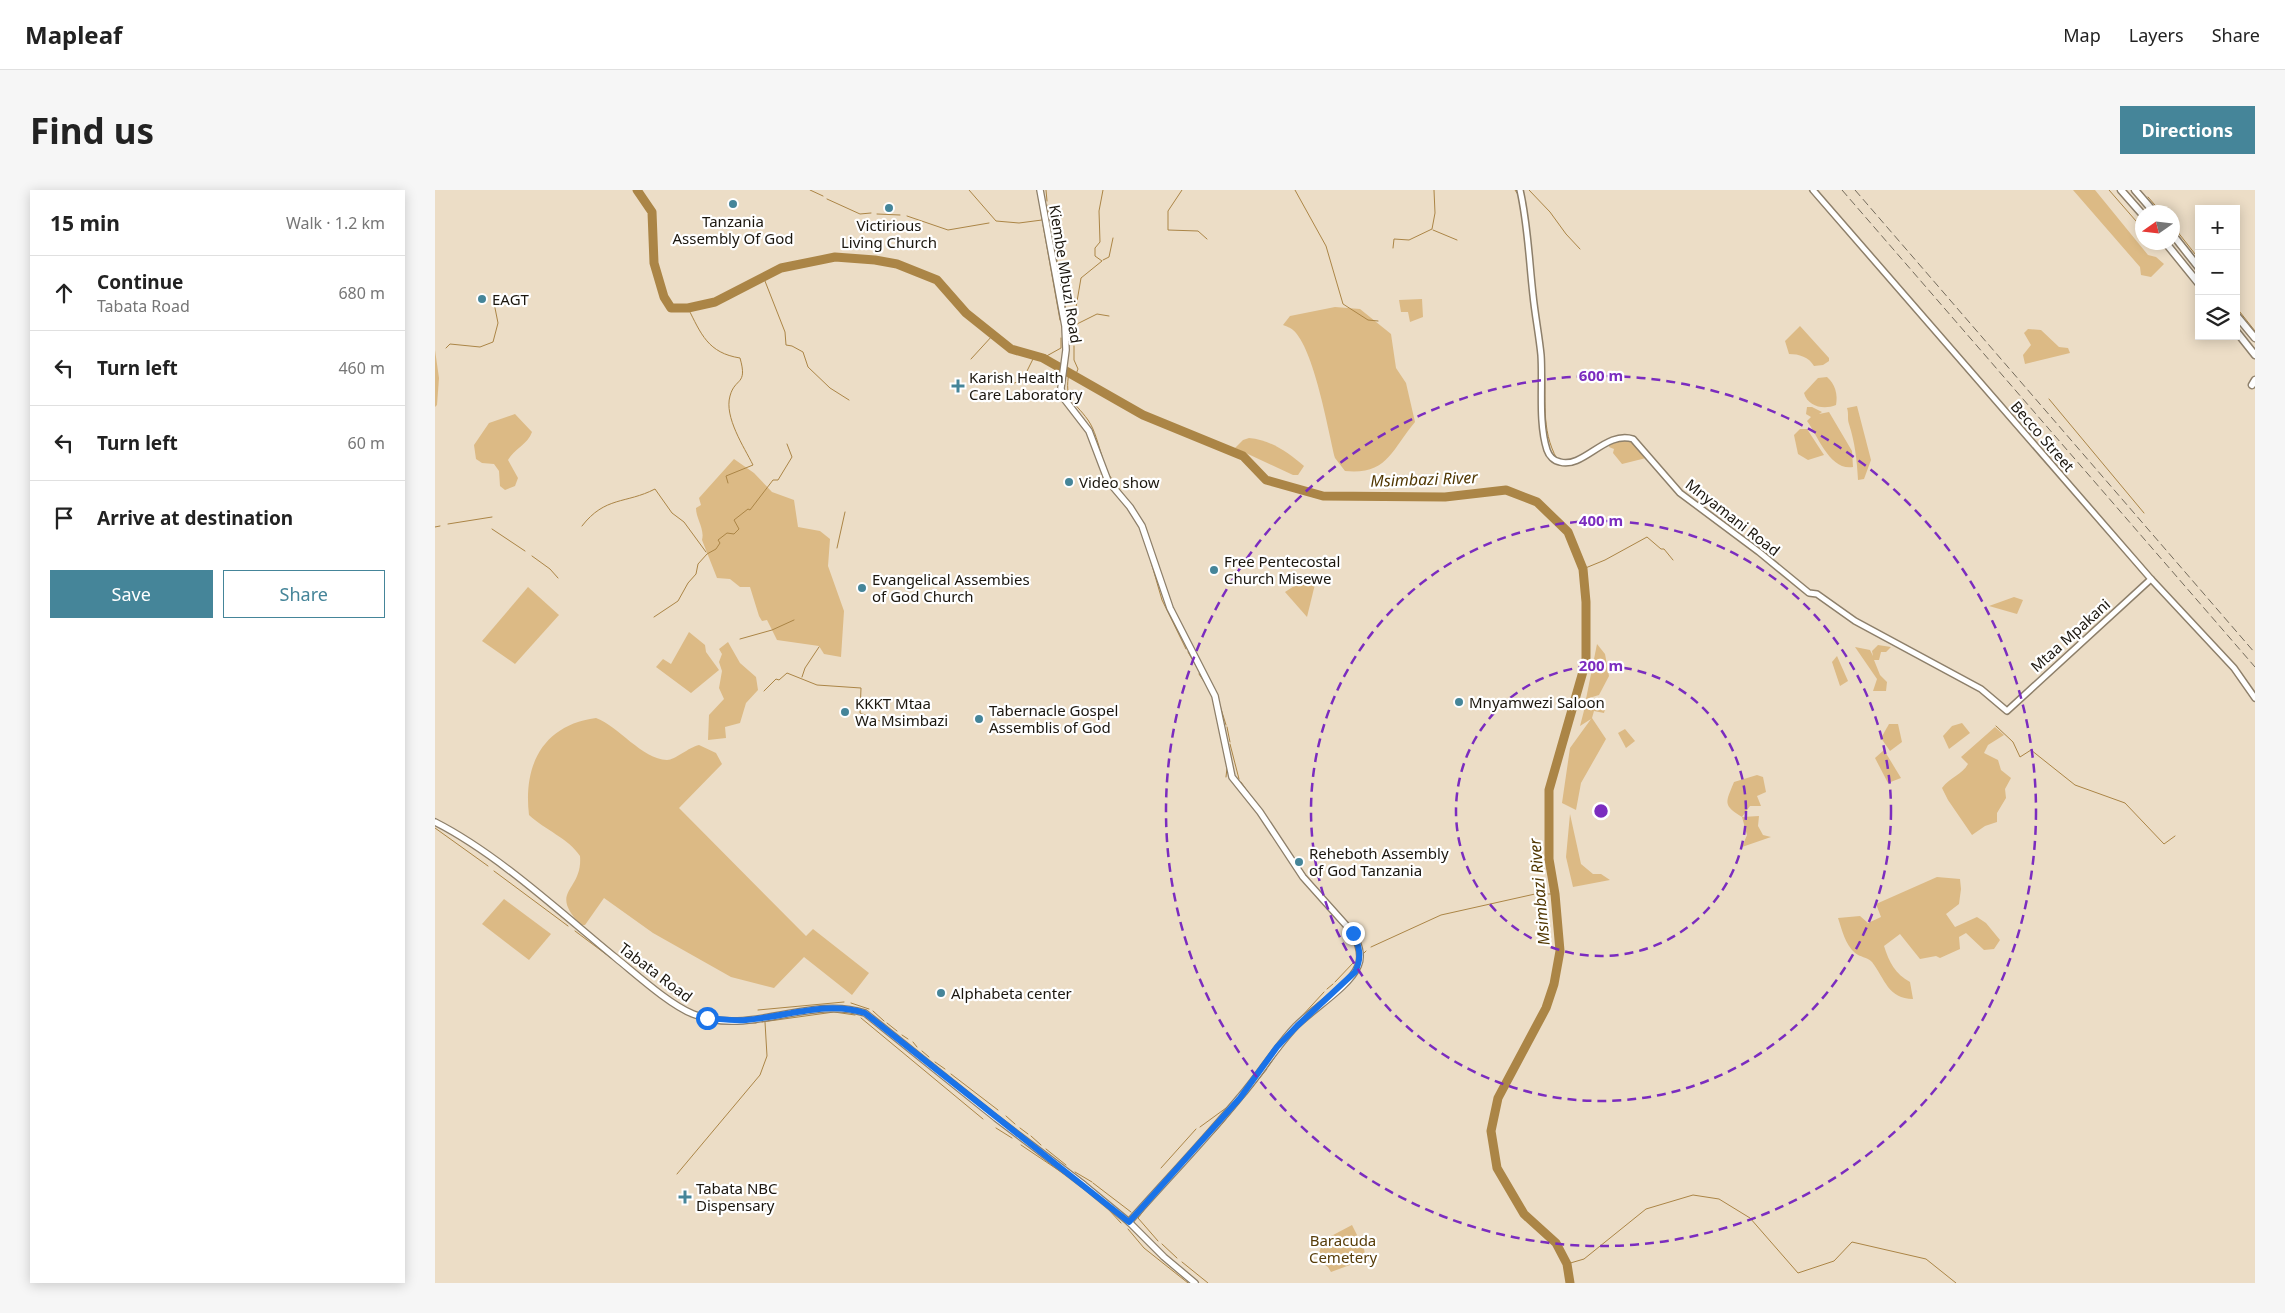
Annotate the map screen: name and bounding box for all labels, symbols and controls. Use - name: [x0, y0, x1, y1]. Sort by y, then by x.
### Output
- text: Mapleaf: [25, 18, 122, 51]
- text: Map: [2063, 23, 2101, 47]
- text: Layers: [2129, 23, 2184, 47]
- text: Share: [2212, 23, 2260, 47]
- button: Directions: [2120, 106, 2255, 154]
- text: Find us: [30, 107, 154, 154]
- marker: Tanzania Assembly Of God: [727, 198, 739, 210]
- marker: Victirious Living Church: [883, 202, 895, 214]
- street label: Kiembe Mbuzi Road: [1045, 203, 1087, 345]
- north arrow: [2135, 205, 2180, 250]
- map controls: [2195, 205, 2240, 340]
- button: +: [2195, 205, 2240, 250]
- text: 15 min: [50, 209, 120, 237]
- place label: Tanzania Assembly Of God: [672, 211, 794, 248]
- text: Walk · 1.2 km: [286, 212, 385, 234]
- place label: Victirious Living Church: [841, 215, 937, 252]
- button: −: [2195, 250, 2240, 295]
- text: Continue: [97, 269, 183, 295]
- icon: ahead: [50, 279, 78, 307]
- text: 680 m: [338, 282, 385, 304]
- place label: EAGT: [492, 289, 530, 309]
- marker: EAGT: [476, 293, 488, 305]
- text: Tabata Road: [97, 295, 190, 317]
- button: layers: [2195, 295, 2240, 340]
- icon: left: [50, 354, 78, 382]
- text: Turn left: [97, 355, 178, 381]
- text: 460 m: [338, 357, 385, 379]
- text: 600 m: [1579, 365, 1623, 385]
- place label: Karish Health Care Laboratory: [969, 367, 1083, 404]
- marker: Karish Health Care Laboratory: [951, 379, 965, 393]
- street label: Becco Street: [2007, 396, 2080, 476]
- icon: left: [50, 429, 78, 457]
- text: Turn left: [97, 430, 178, 456]
- text: 60 m: [348, 432, 385, 454]
- water label: Msimbazi River: [1370, 466, 1479, 492]
- place label: Video show: [1079, 472, 1160, 492]
- street label: Mnyamani Road: [1682, 474, 1784, 560]
- marker: Video show: [1063, 476, 1075, 488]
- icon: arrive: [50, 504, 78, 532]
- text: Arrive at destination: [97, 505, 293, 531]
- text: 400 m: [1579, 510, 1623, 530]
- place label: Free Pentecostal Church Misewe: [1224, 551, 1340, 588]
- marker: Free Pentecostal Church Misewe: [1208, 564, 1220, 576]
- place label: Evangelical Assembies of God Church: [872, 569, 1030, 606]
- button: Save: [50, 570, 213, 618]
- button: Share: [223, 570, 385, 618]
- marker: Evangelical Assembies of God Church: [856, 582, 868, 594]
- street label: Mtaa Mpakani: [2026, 594, 2114, 676]
- text: 200 m: [1579, 655, 1623, 675]
- place label: Mnyamwezi Saloon: [1469, 692, 1605, 712]
- place label: KKKT Mtaa Wa Msimbazi: [855, 693, 948, 730]
- marker: Mnyamwezi Saloon: [1453, 696, 1465, 708]
- place label: Tabernacle Gospel Assemblis of God: [989, 700, 1118, 737]
- marker: KKKT Mtaa Wa Msimbazi: [839, 706, 851, 718]
- marker: Tabernacle Gospel Assemblis of God: [973, 713, 985, 725]
- centre of rings: [1592, 802, 1610, 820]
- water label: Msimbazi River: [1523, 837, 1555, 946]
- place label: Reheboth Assembly of God Tanzania: [1309, 843, 1449, 880]
- marker: Reheboth Assembly of God Tanzania: [1293, 856, 1305, 868]
- route end: [1342, 922, 1365, 945]
- street label: Tabata Road: [615, 938, 697, 1006]
- place label: Alphabeta center: [951, 983, 1072, 1003]
- marker: Alphabeta center: [935, 987, 947, 999]
- route start: [696, 1007, 719, 1030]
- place label: Tabata NBC Dispensary: [696, 1178, 778, 1215]
- marker: Tabata NBC Dispensary: [678, 1190, 692, 1204]
- park label: Baracuda Cemetery: [1309, 1230, 1377, 1267]

